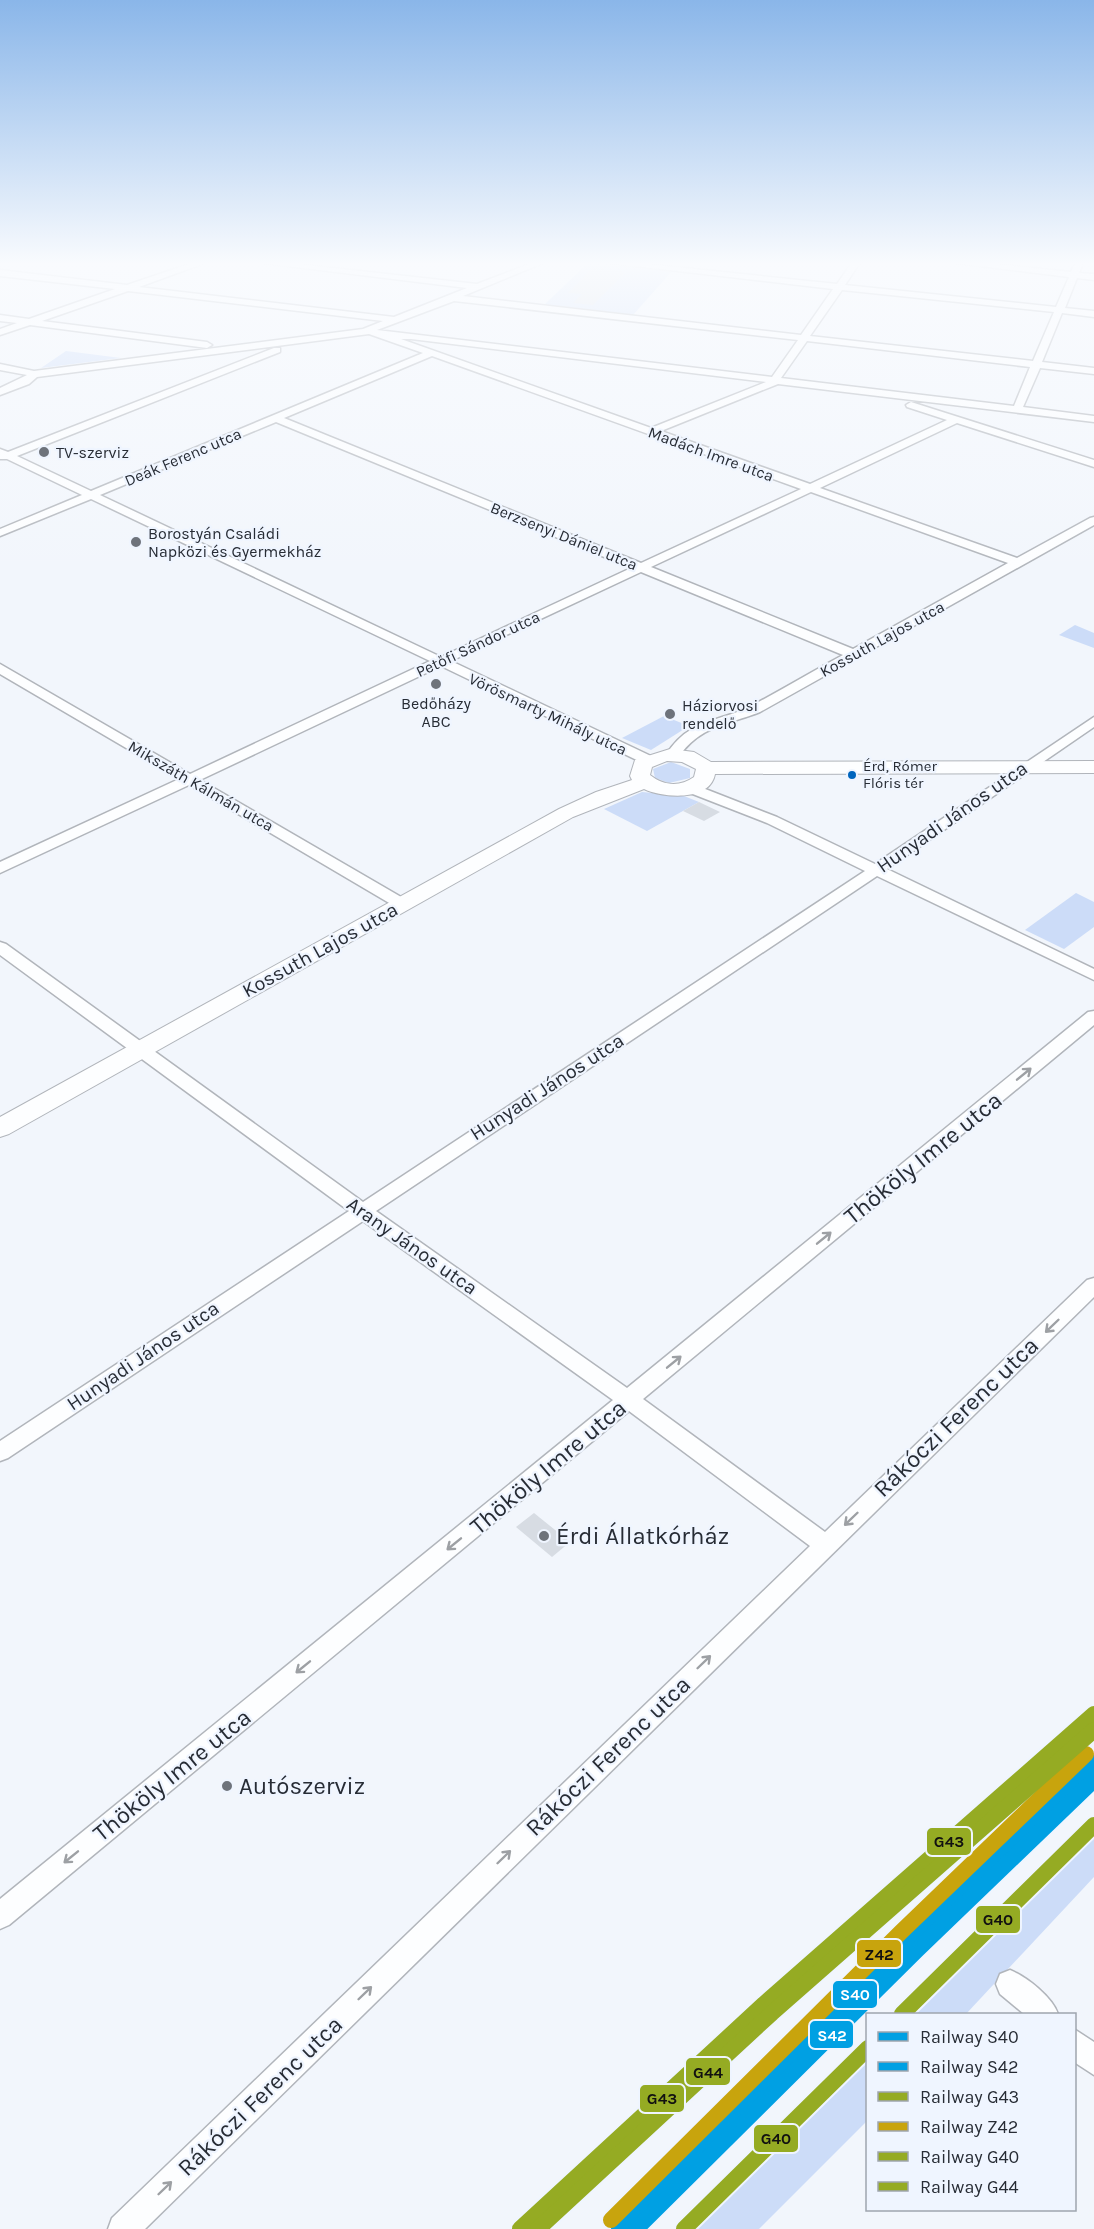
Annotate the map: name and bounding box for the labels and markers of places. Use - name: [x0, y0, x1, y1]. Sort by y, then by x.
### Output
- place label: TV-szerviz: [56, 443, 129, 462]
- marker: TV-szerviz: [37, 445, 51, 459]
- place label: Borostyán Családi Napközi és Gyermekház: [148, 524, 321, 561]
- marker: Borostyán Családi Napközi és Gyermekház: [129, 535, 143, 549]
- marker: Bedőházy ABC: [429, 677, 443, 691]
- place label: Bedőházy ABC: [401, 694, 471, 731]
- place label: Háziorvosi rendelő: [682, 696, 758, 733]
- marker: Háziorvosi rendelő: [663, 707, 677, 721]
- place label: Érd, Rómer Flóris tér: [863, 757, 938, 792]
- marker: Érd, Rómer Flóris tér: [846, 769, 858, 781]
- place label: Érdi Állatkórház: [556, 1521, 729, 1550]
- marker: Érdi Állatkórház: [537, 1529, 551, 1543]
- place label: Autószerviz: [239, 1772, 365, 1800]
- marker: Autószerviz: [220, 1779, 234, 1793]

